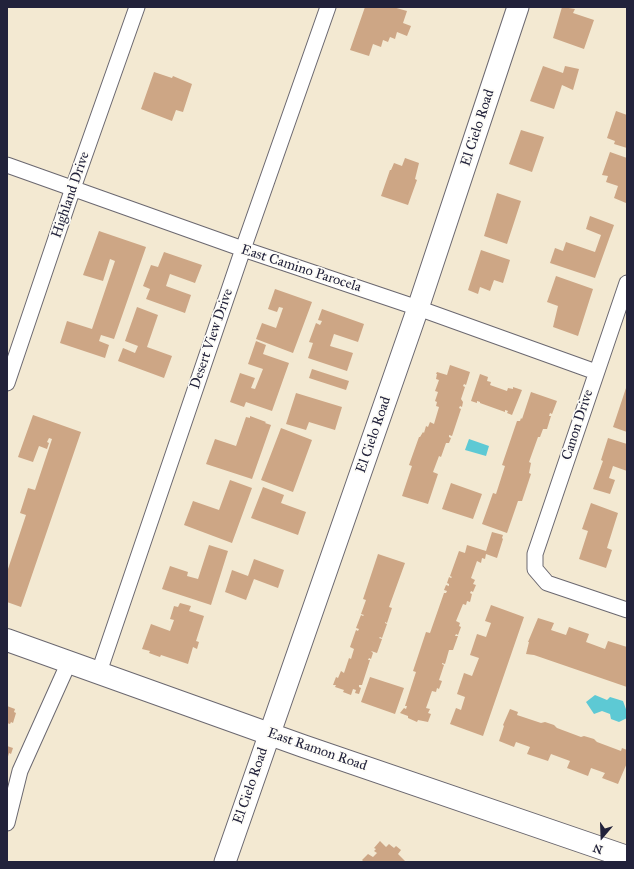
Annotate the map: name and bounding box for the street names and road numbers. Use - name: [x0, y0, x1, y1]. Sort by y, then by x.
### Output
- street label: El Cielo Road: [458, 87, 498, 169]
- street label: Highland Drive: [48, 150, 94, 240]
- street label: East Camino Parocela: [239, 242, 363, 296]
- street label: Desert View Drive: [187, 287, 237, 391]
- street label: Canon Drive: [559, 388, 597, 462]
- street label: El Cielo Road: [353, 395, 395, 475]
- street label: East Ramon Road: [265, 725, 369, 775]
- street label: El Cielo Road: [230, 746, 272, 826]

